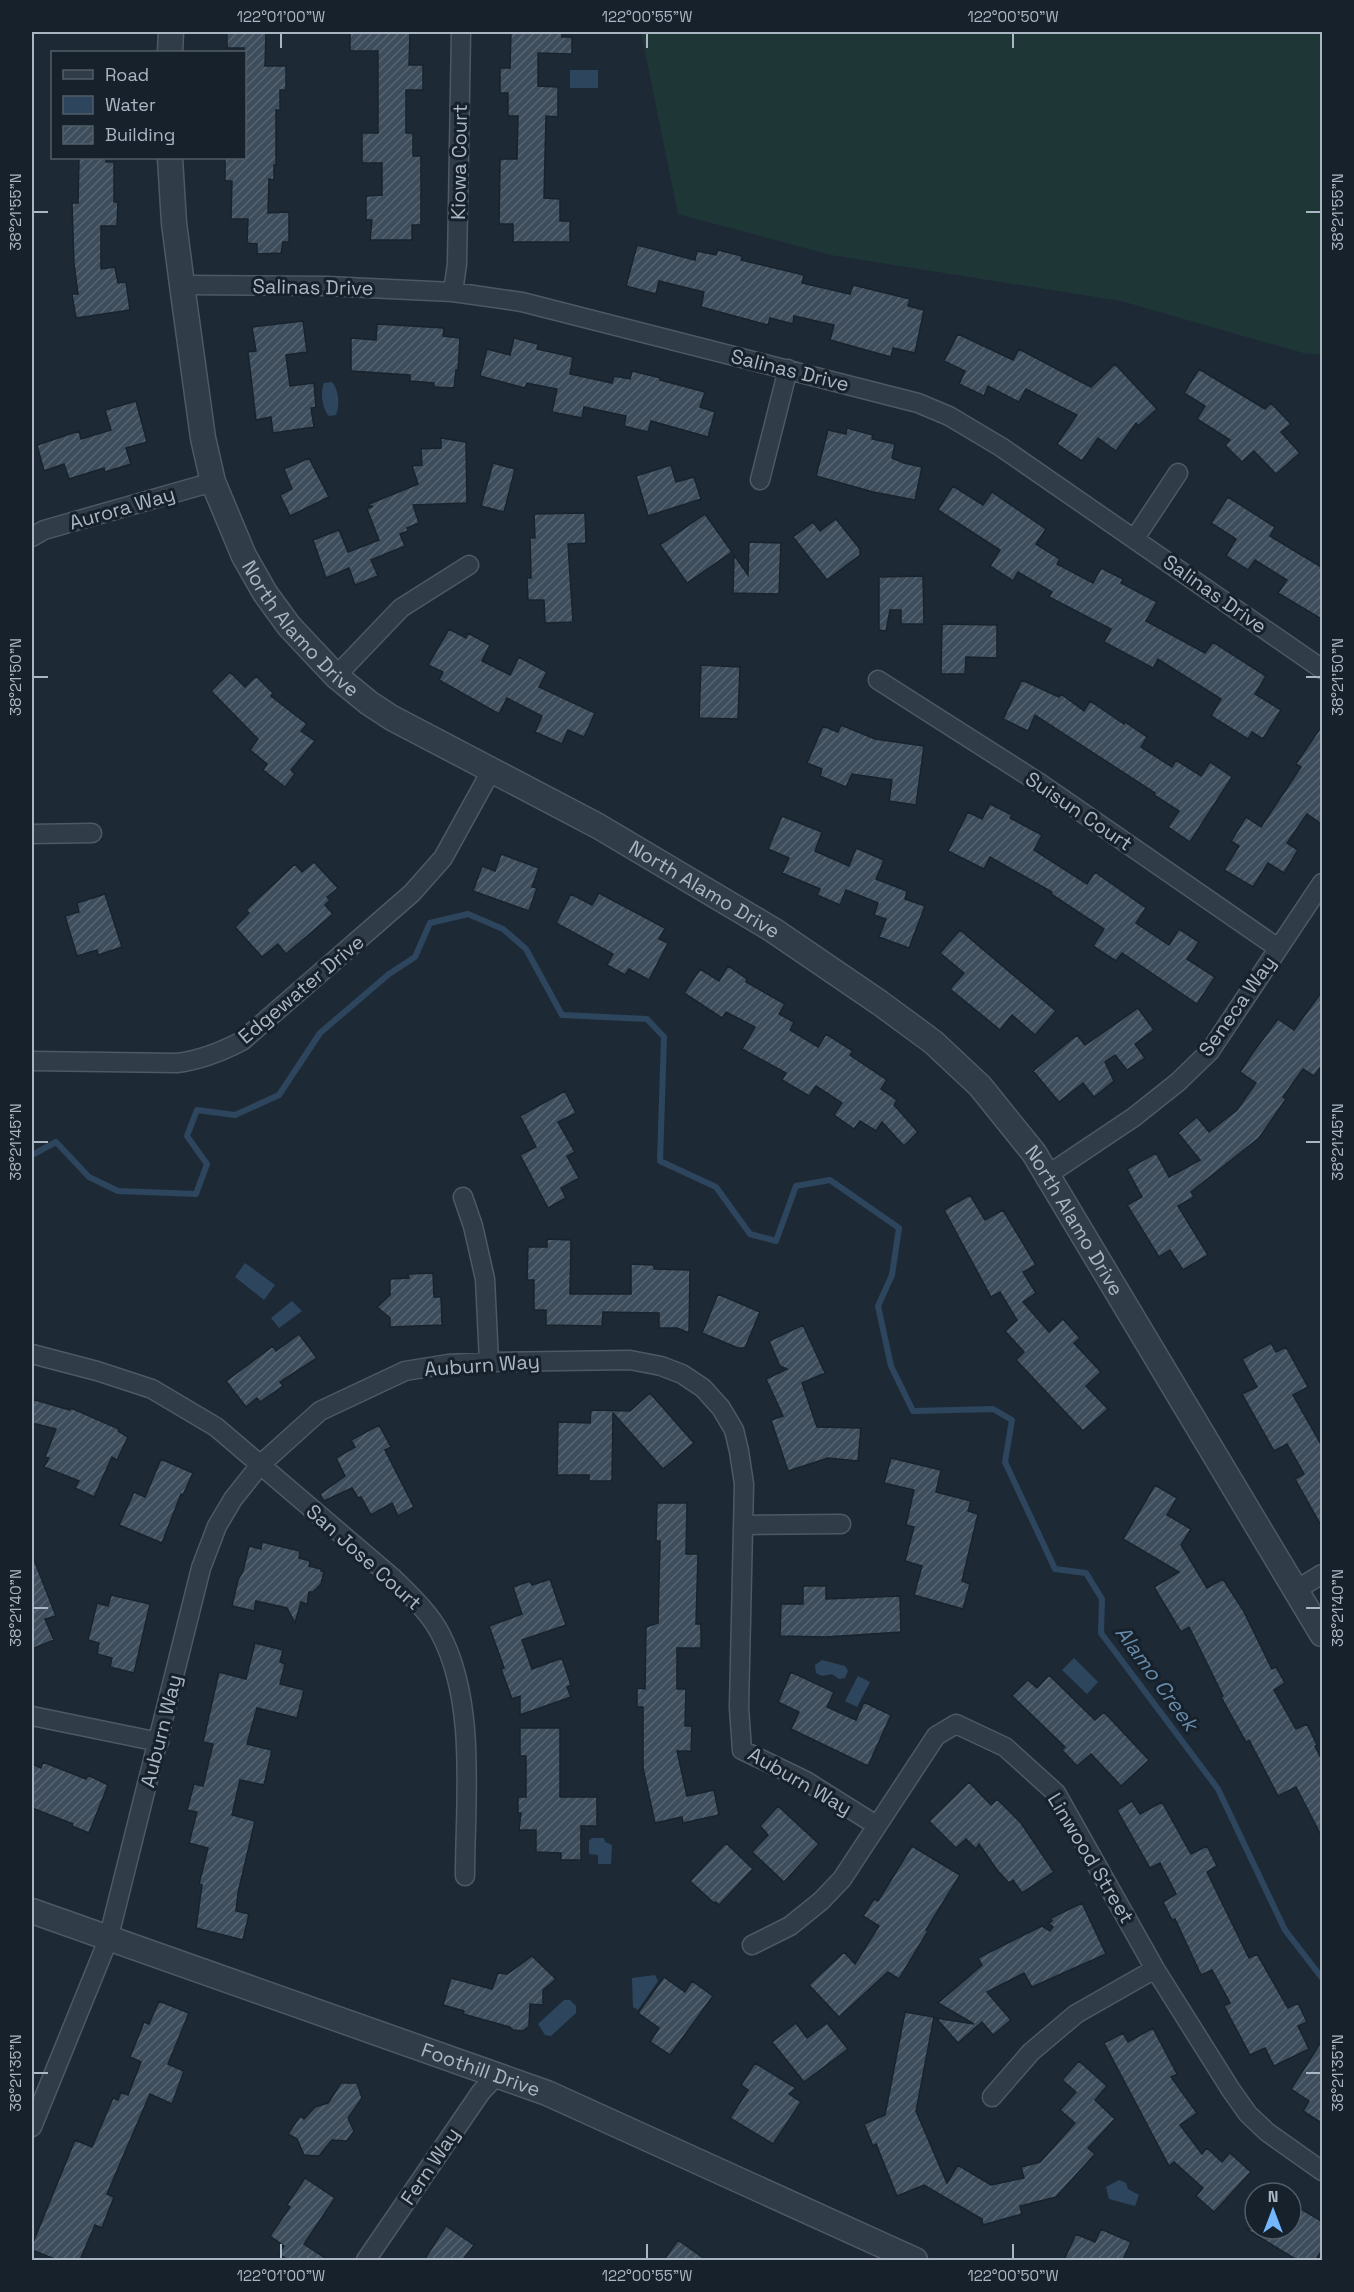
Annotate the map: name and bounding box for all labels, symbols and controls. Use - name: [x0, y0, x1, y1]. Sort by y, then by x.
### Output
- text: 122°01'00"W: [237, 7, 325, 26]
- text: 122°00'55"W: [602, 7, 692, 26]
- text: 122°00'50"W: [967, 7, 1059, 26]
- legend: [51, 51, 246, 159]
- text: Road: [105, 63, 149, 86]
- text: Water: [105, 93, 156, 116]
- street label: Kiowa Court: [445, 104, 473, 220]
- text: Building: [105, 123, 175, 146]
- text: 38°21'55"N: [6, 173, 25, 251]
- text: 38°21'55"N: [1328, 173, 1347, 251]
- street label: Salinas Drive: [252, 273, 374, 301]
- street label: Salinas Drive: [728, 343, 852, 397]
- street label: Aurora Way: [66, 481, 178, 535]
- street label: Salinas Drive: [1158, 549, 1272, 639]
- street label: North Alamo Drive: [236, 556, 365, 703]
- text: 38°21'50"N: [6, 638, 25, 716]
- text: 38°21'50"N: [1328, 638, 1347, 716]
- street label: Suisun Court: [1020, 766, 1138, 856]
- street label: North Alamo Drive: [624, 834, 785, 944]
- street label: Edgewater Drive: [233, 929, 369, 1049]
- street label: Seneca Way: [1193, 950, 1281, 1062]
- text: 38°21'45"N: [6, 1103, 25, 1181]
- text: 38°21'45"N: [1328, 1103, 1347, 1181]
- street label: North Alamo Drive: [1019, 1139, 1129, 1301]
- street label: Auburn Way: [423, 1348, 541, 1382]
- street label: San Jose Court: [301, 1498, 427, 1616]
- text: 38°21'40"N: [6, 1569, 25, 1647]
- text: 38°21'40"N: [1328, 1569, 1347, 1647]
- water label: Alamo Creek: [1110, 1620, 1206, 1738]
- street label: Auburn Way: [134, 1672, 188, 1790]
- street label: Auburn Way: [743, 1741, 857, 1821]
- street label: Linwood Street: [1042, 1788, 1140, 1928]
- text: 38°21'35"N: [6, 2034, 25, 2112]
- text: 38°21'35"N: [1328, 2034, 1347, 2112]
- street label: Foothill Drive: [418, 2037, 544, 2103]
- street label: Fern Way: [395, 2122, 465, 2210]
- north arrow: [1243, 2181, 1303, 2241]
- text: N: [1268, 2186, 1278, 2207]
- text: 122°01'00"W: [237, 2266, 325, 2285]
- text: 122°00'55"W: [602, 2266, 692, 2285]
- text: 122°00'50"W: [967, 2266, 1059, 2285]

